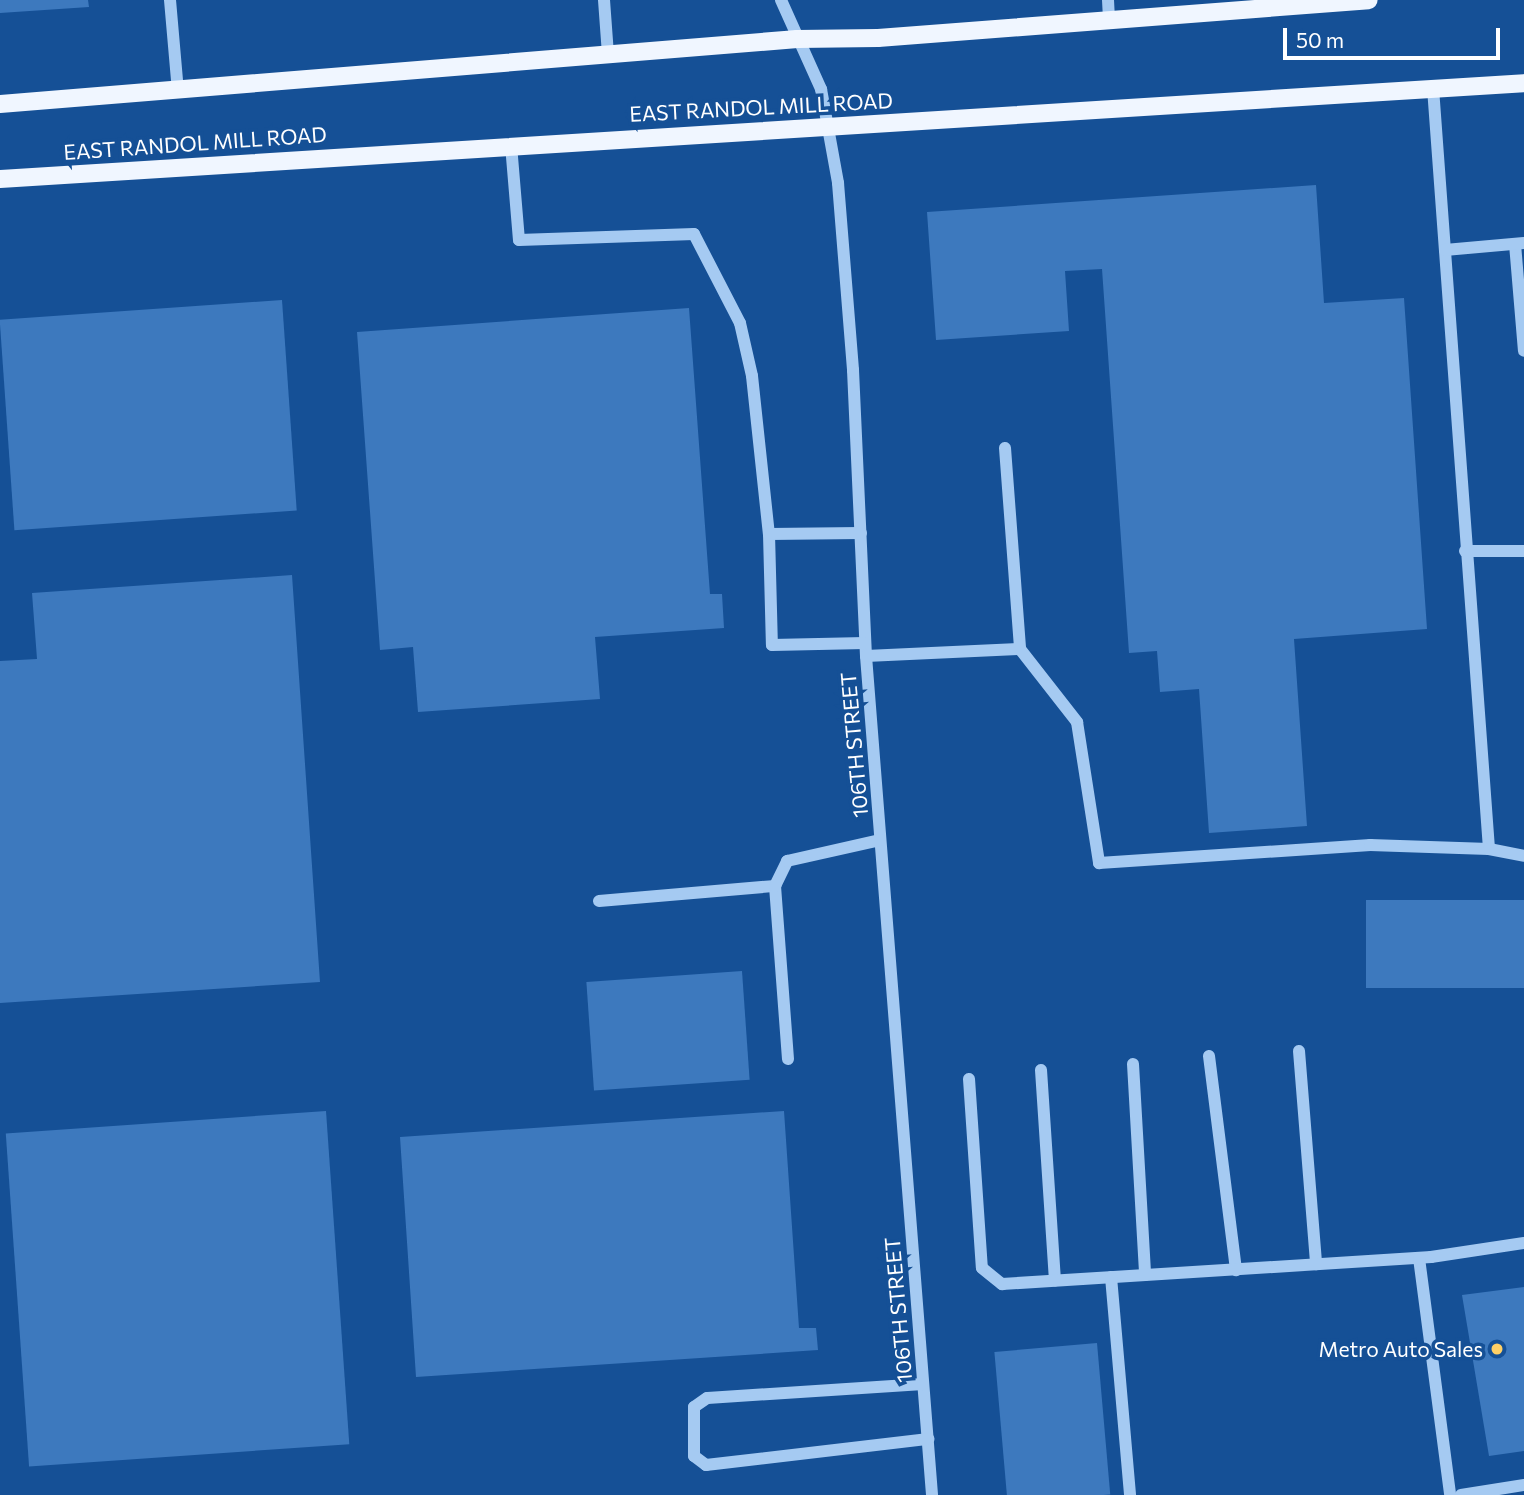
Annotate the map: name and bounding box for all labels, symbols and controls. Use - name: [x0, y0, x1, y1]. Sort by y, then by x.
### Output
- scale bar: [1286, 14, 1503, 58]
- text: 50 m: [1296, 27, 1344, 52]
- street label: EAST RANDOL MILL ROAD: [629, 88, 893, 126]
- street label: EAST RANDOL MILL ROAD: [63, 121, 327, 165]
- street label: 106TH STREET: [835, 671, 873, 819]
- street label: 106TH STREET: [879, 1236, 917, 1384]
- place label: Metro Auto Sales: [1319, 1336, 1483, 1362]
- marker: Metro Auto Sales: [1489, 1341, 1505, 1357]

